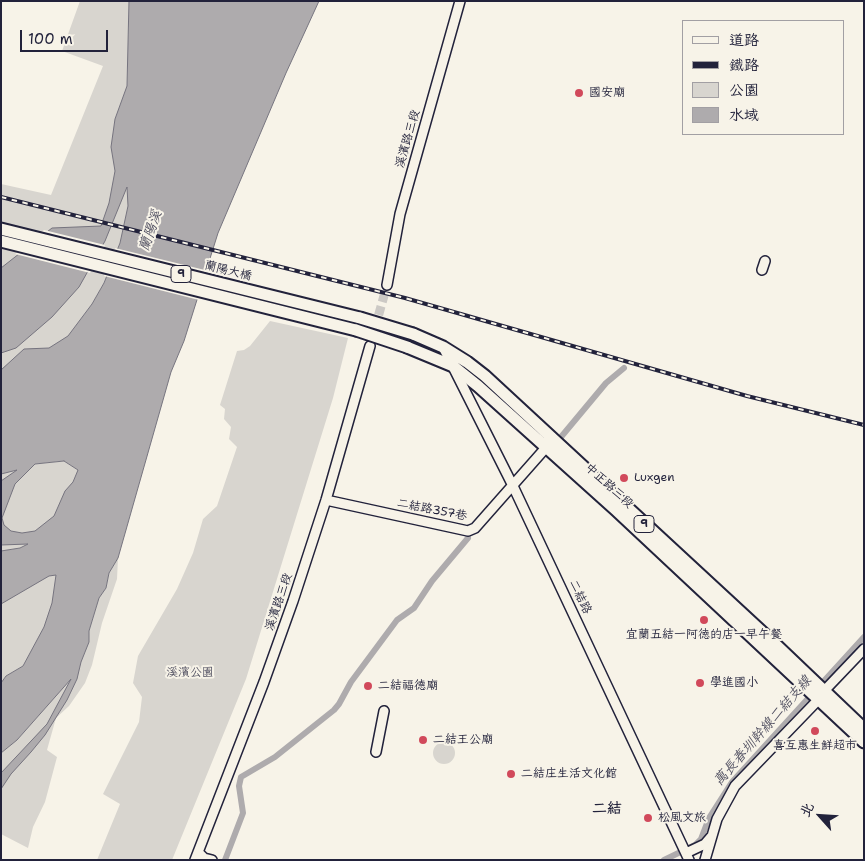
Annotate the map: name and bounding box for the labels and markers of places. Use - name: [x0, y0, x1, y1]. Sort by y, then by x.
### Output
- place label: 國安廟: [589, 86, 625, 100]
- marker: 國安廟: [573, 87, 585, 99]
- place label: Luxgen: [634, 471, 675, 485]
- marker: Luxgen: [618, 472, 630, 484]
- marker: 宜蘭五結一阿徳的店一早午餐: [698, 614, 710, 626]
- place label: 宜蘭五結一阿徳的店一早午餐: [626, 628, 782, 642]
- place label: 學進國小: [710, 676, 758, 690]
- marker: 學進國小: [694, 677, 706, 689]
- place label: 二結福德廟: [378, 679, 438, 693]
- marker: 二結福德廟: [362, 680, 374, 692]
- marker: 喜互惠生鮮超市: [809, 725, 821, 737]
- place label: 二結王公廟: [433, 733, 493, 747]
- marker: 二結王公廟: [417, 734, 429, 746]
- place label: 喜互惠生鮮超市: [773, 739, 857, 753]
- place label: 二結庄生活文化館: [521, 767, 617, 781]
- marker: 二結庄生活文化館: [505, 768, 517, 780]
- place label: 松風文旅: [658, 811, 706, 825]
- marker: 松風文旅: [642, 812, 654, 824]

